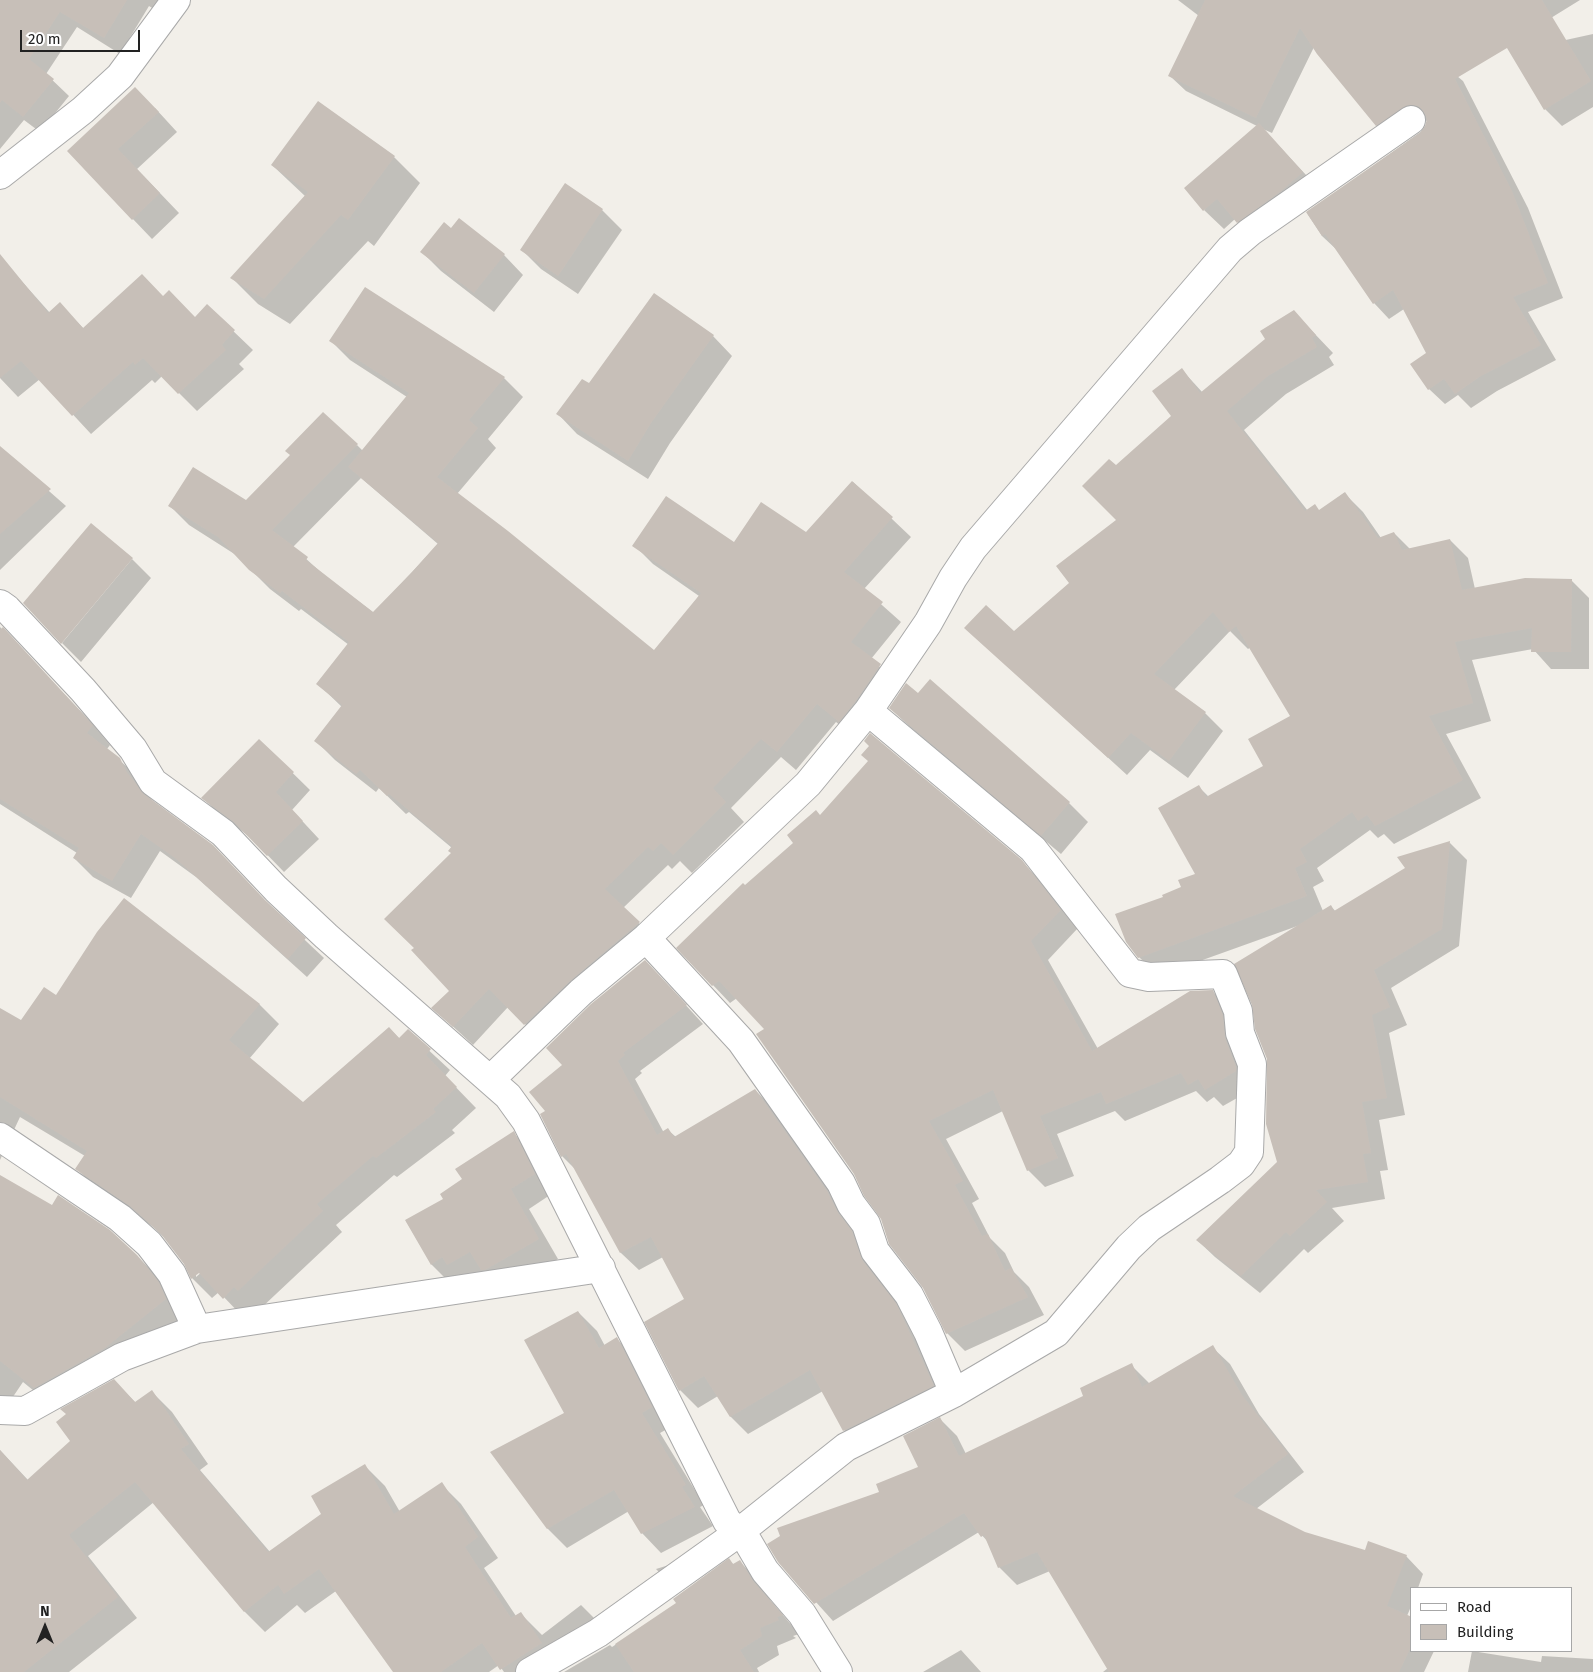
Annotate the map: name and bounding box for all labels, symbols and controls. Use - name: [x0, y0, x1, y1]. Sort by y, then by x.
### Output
- scale bar: [22, 20, 142, 52]
- text: 20 m: [28, 30, 61, 48]
- legend: [1410, 1587, 1573, 1652]
- text: Road: [1457, 1598, 1492, 1616]
- north arrow: [20, 1602, 70, 1652]
- text: N: [40, 1603, 50, 1620]
- text: Building: [1457, 1623, 1513, 1641]

